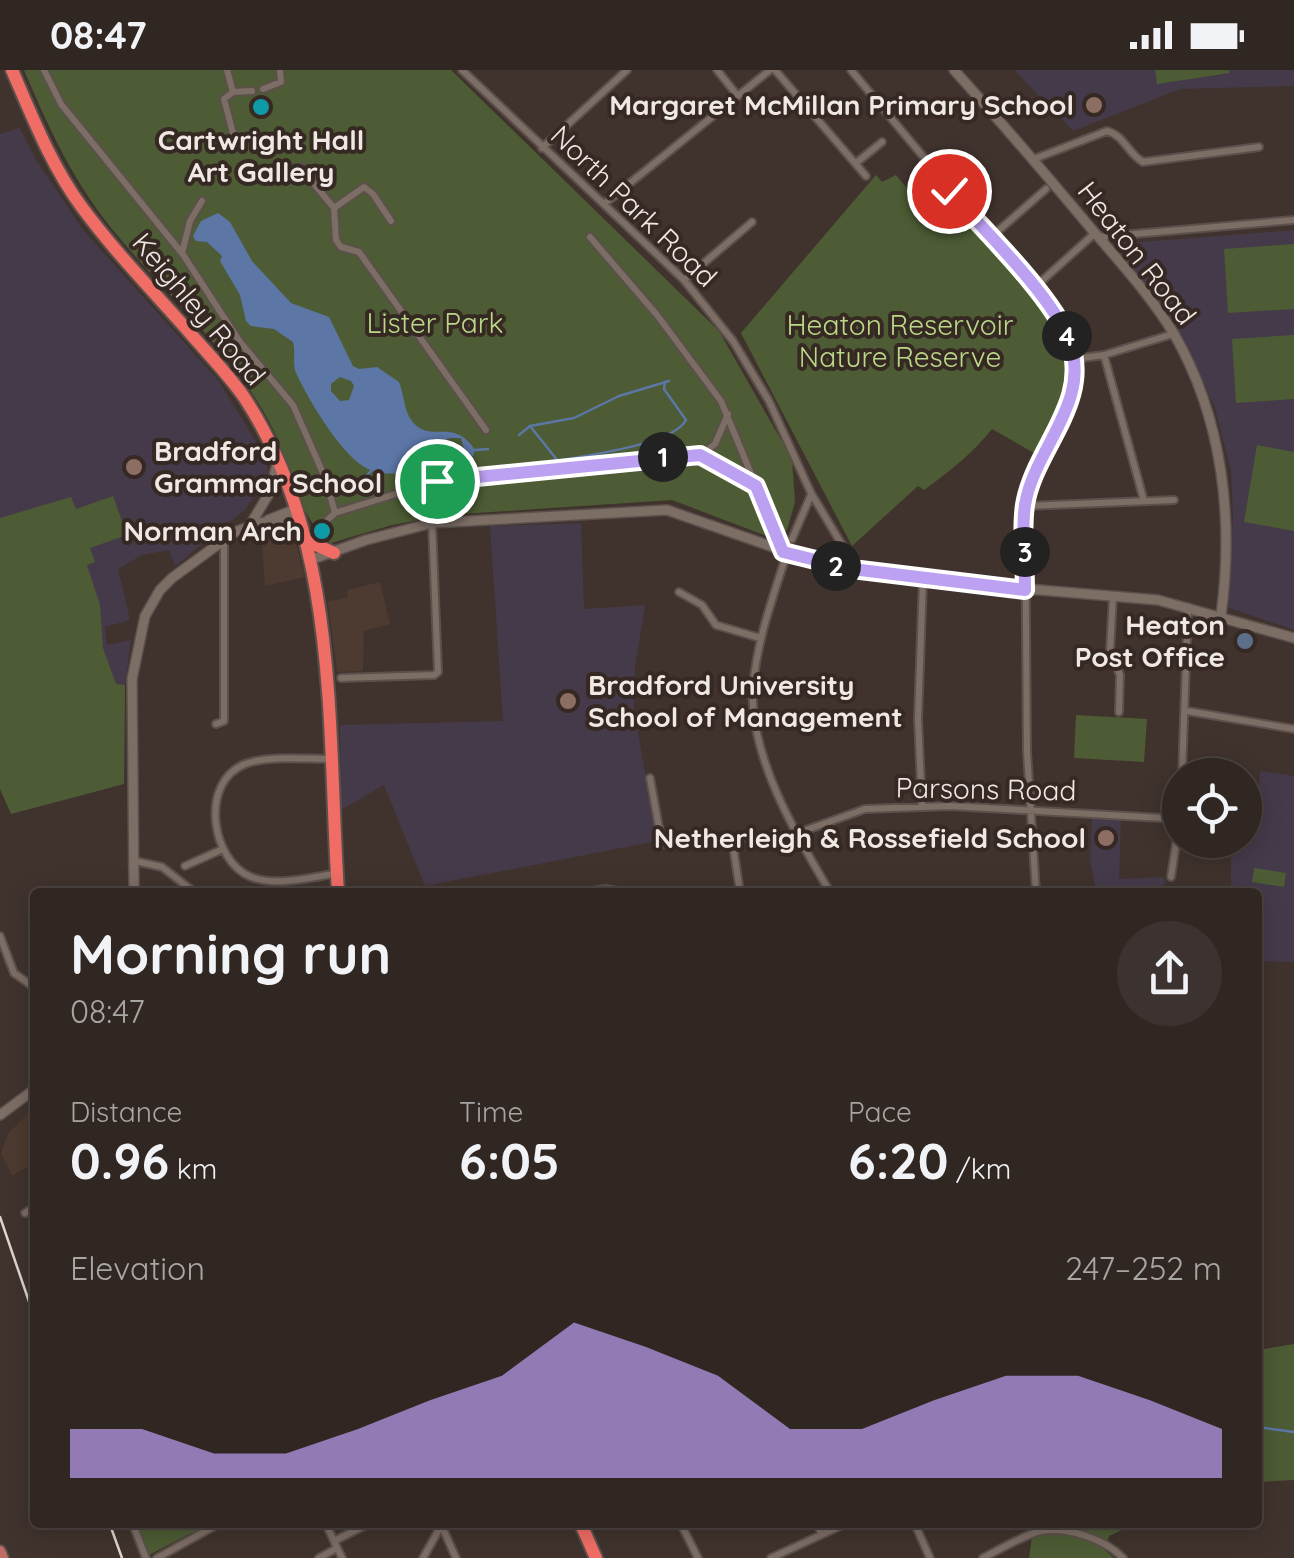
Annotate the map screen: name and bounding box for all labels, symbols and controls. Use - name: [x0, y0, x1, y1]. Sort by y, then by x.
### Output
- text: 08:47: [50, 11, 147, 59]
- place label: Margaret McMillan Primary School: [609, 87, 1074, 122]
- marker: Margaret McMillan Primary School: [1083, 94, 1105, 116]
- marker: Cartwright Hall Art Gallery: [250, 96, 272, 118]
- street label: North Park Road: [544, 118, 725, 294]
- place label: Cartwright Hall Art Gallery: [158, 122, 364, 189]
- pin: [907, 149, 992, 234]
- icon: check: [922, 164, 977, 219]
- street label: Heaton Road: [1070, 174, 1204, 331]
- street label: Keighley Road: [125, 225, 273, 392]
- park label: Lister Park: [367, 305, 503, 340]
- park label: Heaton Reservoir Nature Reserve: [786, 307, 1014, 374]
- pin: 4: [1042, 311, 1092, 361]
- text: 4: [1059, 318, 1075, 353]
- pin: 1: [638, 432, 688, 482]
- place label: Bradford Grammar School: [154, 433, 382, 500]
- pin: [395, 439, 480, 524]
- text: 1: [658, 439, 668, 474]
- icon: arrive: [410, 454, 465, 509]
- marker: Bradford Grammar School: [123, 456, 145, 478]
- place label: Norman Arch: [123, 513, 302, 548]
- marker: Norman Arch: [311, 520, 333, 542]
- pin: 3: [1000, 527, 1050, 577]
- text: 3: [1017, 534, 1033, 569]
- pin: 2: [811, 541, 861, 591]
- text: 2: [828, 548, 844, 583]
- place label: Heaton Post Office: [1075, 607, 1225, 674]
- marker: Heaton Post Office: [1234, 630, 1256, 652]
- place label: Bradford University School of Management: [588, 667, 903, 734]
- marker: Bradford University School of Management: [557, 690, 579, 712]
- map controls: [1162, 758, 1262, 858]
- button: locate: [1162, 758, 1262, 858]
- street label: Parsons Road: [895, 769, 1077, 808]
- place label: Netherleigh & Rossefield School: [654, 820, 1086, 855]
- marker: Netherleigh & Rossefield School: [1095, 827, 1117, 849]
- text: Morning run: [70, 919, 391, 988]
- button: share: [1117, 921, 1222, 1026]
- text: 08:47: [70, 991, 145, 1031]
- text: Distance: [70, 1094, 182, 1129]
- text: Time: [459, 1094, 523, 1129]
- text: Pace: [848, 1094, 912, 1129]
- text: 0.96: [70, 1129, 169, 1192]
- text: 6:05: [459, 1129, 560, 1192]
- text: 6:20: [848, 1129, 948, 1192]
- text: km: [169, 1151, 217, 1186]
- text: /km: [948, 1151, 1011, 1186]
- text: Elevation: [70, 1248, 205, 1288]
- text: 247–252 m: [1065, 1248, 1222, 1288]

